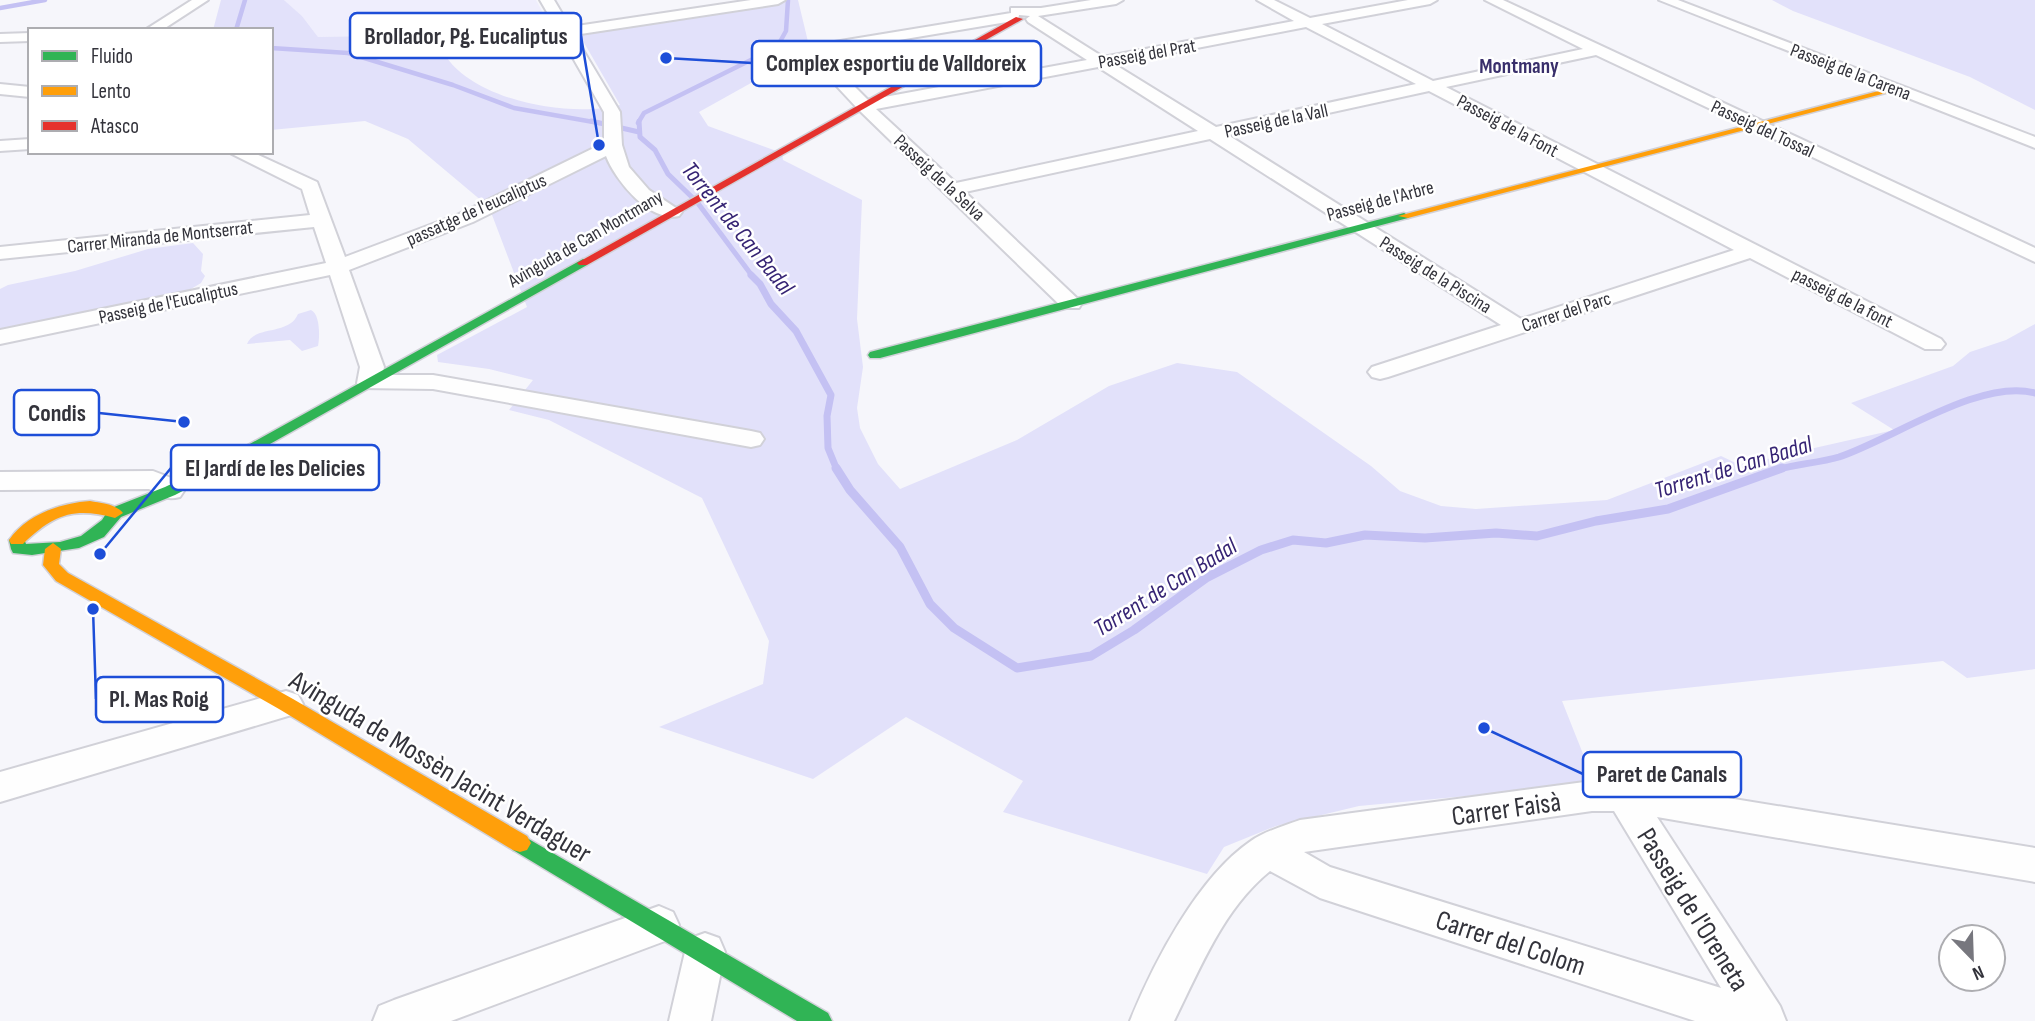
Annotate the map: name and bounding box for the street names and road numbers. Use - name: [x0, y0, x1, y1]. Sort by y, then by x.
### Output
- street label: Passeig del Prat: [1097, 35, 1198, 74]
- street label: Passeig de la Carena: [1787, 39, 1914, 106]
- street label: Passeig de la Font: [1453, 90, 1562, 163]
- street label: Passeig del Tossal: [1707, 95, 1818, 163]
- street label: Passeig de la Vall: [1223, 99, 1330, 144]
- street label: Passeig de la Selva: [889, 130, 989, 226]
- street label: passatge de l'eucaliptus: [403, 169, 550, 252]
- street label: Passeig de l'Arbre: [1324, 176, 1436, 227]
- street label: Avinguda de Can Montmany: [503, 185, 668, 293]
- street label: Carrer Miranda de Montserrat: [66, 216, 254, 259]
- street label: Passeig de la Piscina: [1375, 232, 1495, 319]
- street label: passeig de la font: [1788, 263, 1897, 334]
- street label: Passeig de l'Eucaliptus: [97, 277, 240, 329]
- street label: Carrer del Parc: [1519, 287, 1614, 338]
- street label: Avinguda de Mossèn Jacint Verdaguer: [283, 664, 597, 871]
- street label: Carrer Faisà: [1449, 785, 1563, 833]
- street label: Passeig de l'Oreneta: [1629, 822, 1756, 997]
- street label: Carrer del Colom: [1431, 904, 1590, 983]

